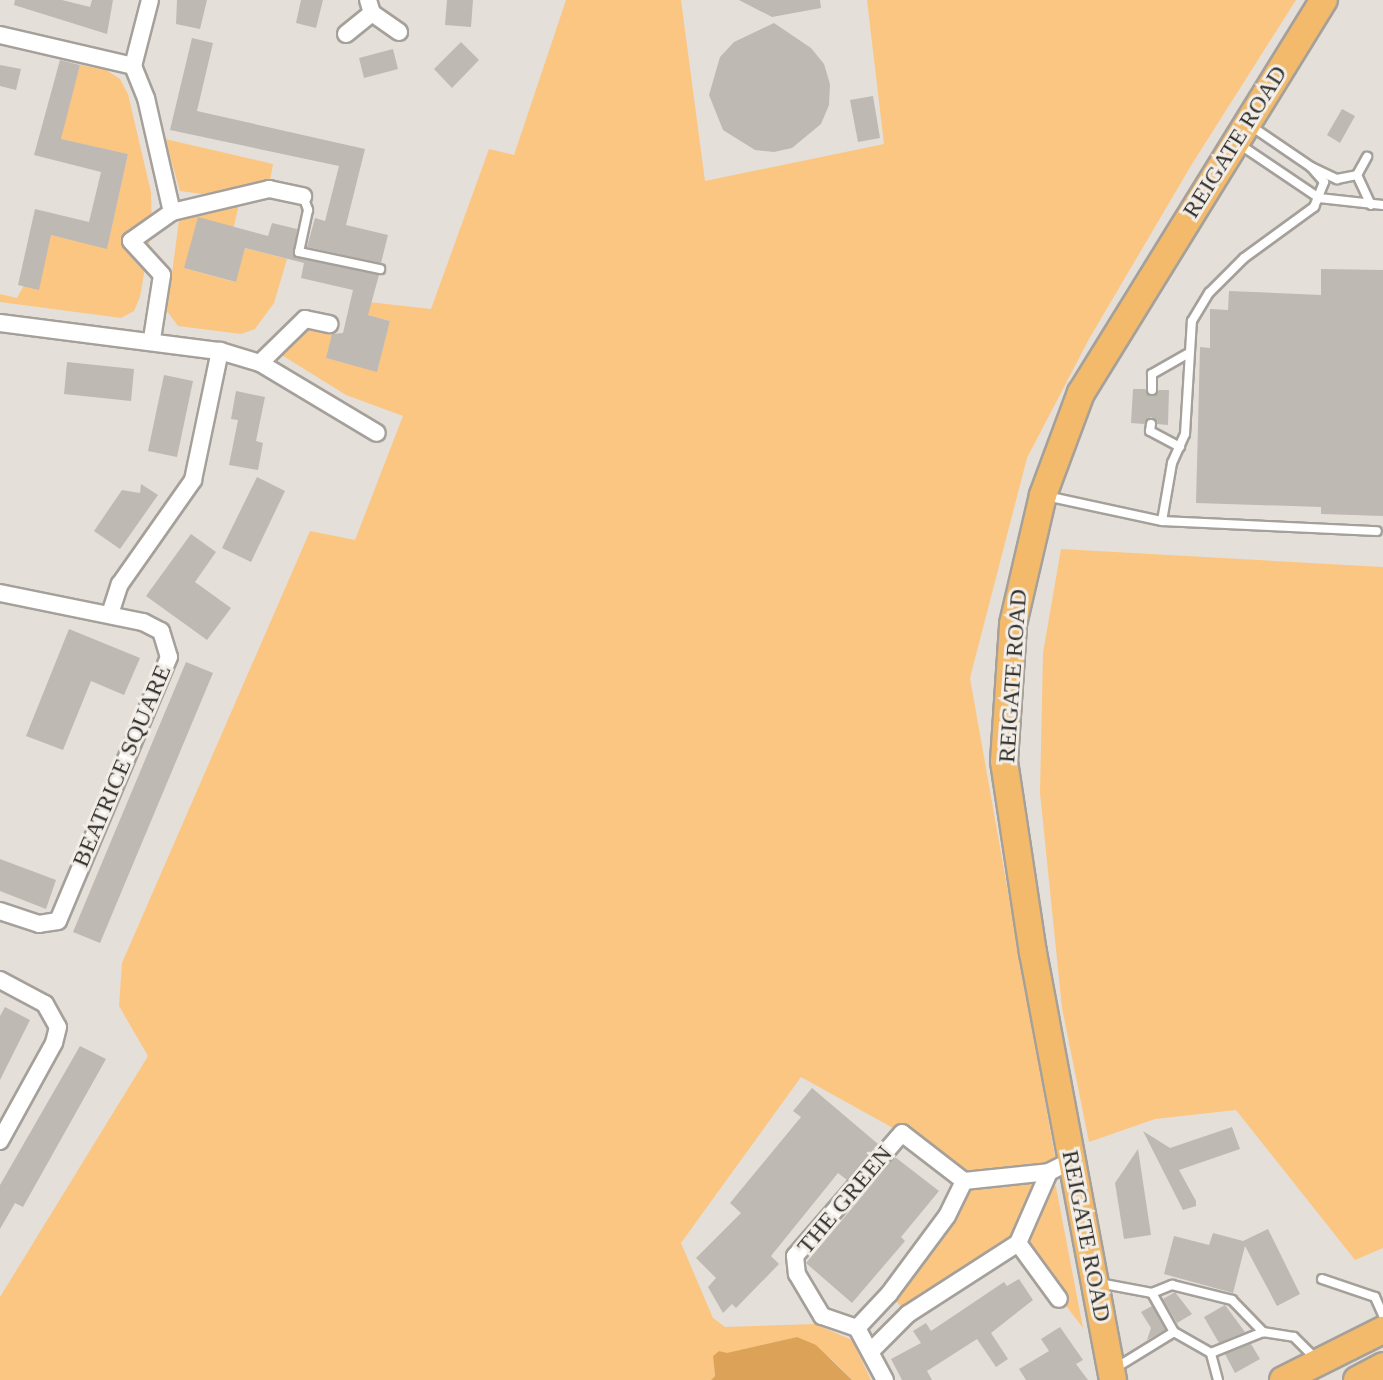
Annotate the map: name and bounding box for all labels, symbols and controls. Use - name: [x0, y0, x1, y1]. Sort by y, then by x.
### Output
- street label: REIGATE ROAD: [1177, 61, 1293, 223]
- street label: REIGATE ROAD: [993, 588, 1033, 764]
- street label: BEATRICE SQUARE: [66, 661, 178, 871]
- street label: THE GREEN: [791, 1140, 899, 1260]
- street label: REIGATE ROAD: [1055, 1148, 1117, 1324]

